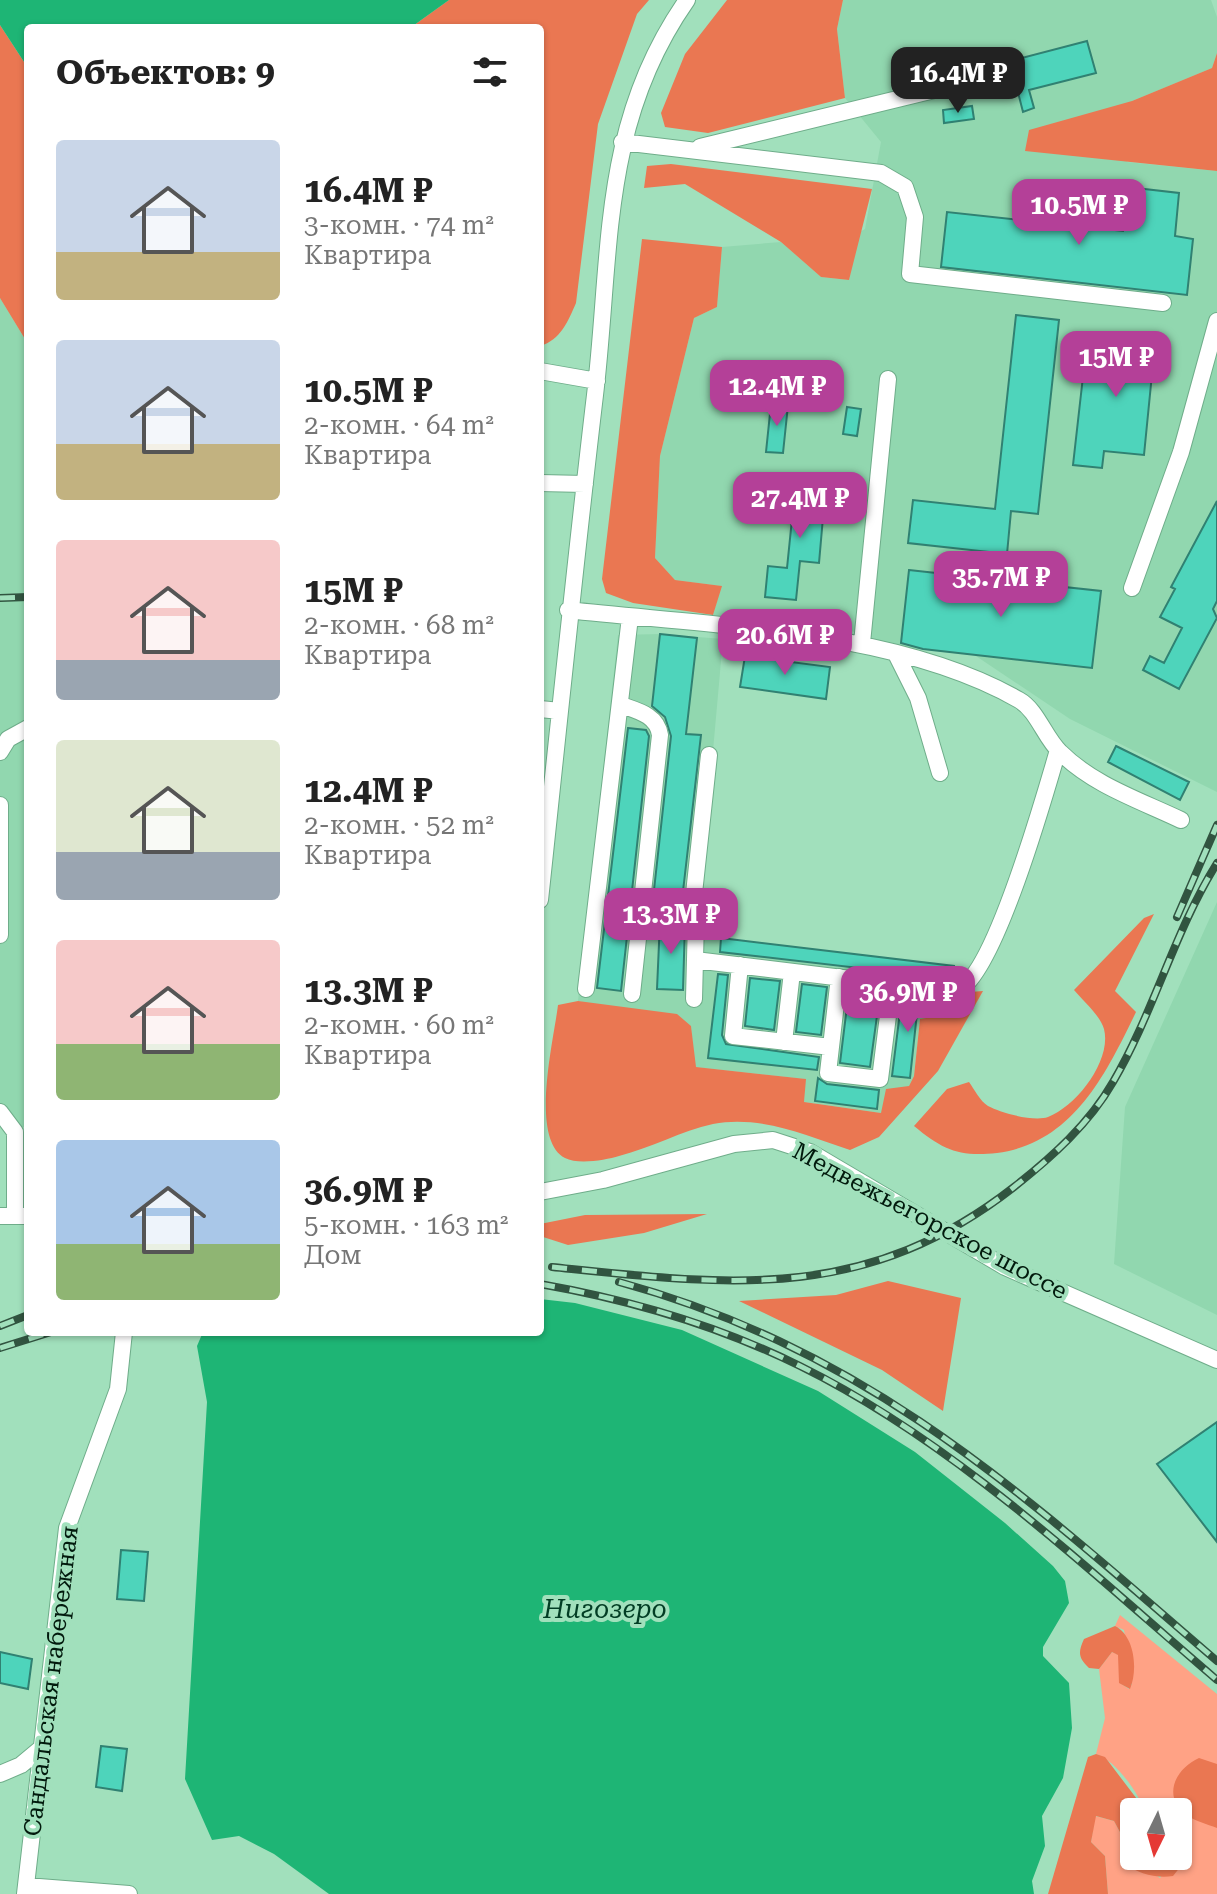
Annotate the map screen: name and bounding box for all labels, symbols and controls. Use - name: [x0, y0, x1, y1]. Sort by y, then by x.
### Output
- pin: 16.4M ₽: [884, 47, 1032, 115]
- icon: filters: [468, 50, 512, 94]
- text: Объектов: 9: [56, 52, 275, 92]
- text: 16.4M ₽: [909, 58, 1007, 88]
- text: 16.4M ₽: [304, 170, 432, 210]
- icon: home: [120, 172, 216, 268]
- pin: 10.5M ₽: [1005, 179, 1153, 247]
- text: 10.5M ₽: [1030, 190, 1128, 220]
- text: 3-комн. · 74 m²: [304, 210, 494, 240]
- text: Квартира: [304, 240, 431, 270]
- pin: 15M ₽: [1060, 331, 1172, 399]
- text: 15M ₽: [1078, 342, 1154, 372]
- pin: 12.4M ₽: [703, 360, 851, 428]
- text: 10.5M ₽: [304, 370, 432, 410]
- text: 12.4M ₽: [728, 371, 826, 401]
- icon: home: [120, 372, 216, 468]
- text: 2-комн. · 64 m²: [304, 410, 494, 440]
- text: Квартира: [304, 440, 431, 470]
- pin: 27.4M ₽: [726, 472, 874, 540]
- text: 27.4M ₽: [751, 483, 849, 513]
- pin: 35.7M ₽: [927, 551, 1075, 619]
- text: 35.7M ₽: [952, 562, 1050, 592]
- text: 15M ₽: [304, 570, 403, 610]
- icon: home: [120, 572, 216, 668]
- pin: 20.6M ₽: [711, 609, 859, 677]
- text: 2-комн. · 68 m²: [304, 610, 494, 640]
- text: 20.6M ₽: [736, 620, 834, 650]
- text: Квартира: [304, 640, 431, 670]
- text: 12.4M ₽: [304, 770, 432, 810]
- icon: home: [120, 772, 216, 868]
- text: 2-комн. · 52 m²: [304, 810, 494, 840]
- text: Квартира: [304, 840, 431, 870]
- pin: 13.3M ₽: [597, 888, 745, 956]
- text: 13.3M ₽: [622, 899, 720, 929]
- pin: 36.9M ₽: [834, 966, 982, 1034]
- text: 13.3M ₽: [304, 970, 432, 1010]
- icon: home: [120, 972, 216, 1068]
- text: 36.9M ₽: [859, 977, 957, 1007]
- text: 2-комн. · 60 m²: [304, 1010, 494, 1040]
- text: Квартира: [304, 1040, 431, 1070]
- street label: Медвежьегорское шоссе: [788, 1137, 1072, 1305]
- text: 36.9M ₽: [304, 1170, 432, 1210]
- icon: home: [120, 1172, 216, 1268]
- text: 5-комн. · 163 m²: [304, 1210, 509, 1240]
- text: Дом: [304, 1240, 362, 1270]
- street label: Сандальская набережная: [18, 1524, 84, 1838]
- water label: Нигозеро: [542, 1594, 667, 1624]
- north arrow: [1120, 1798, 1192, 1870]
- map controls: [1120, 1798, 1192, 1870]

